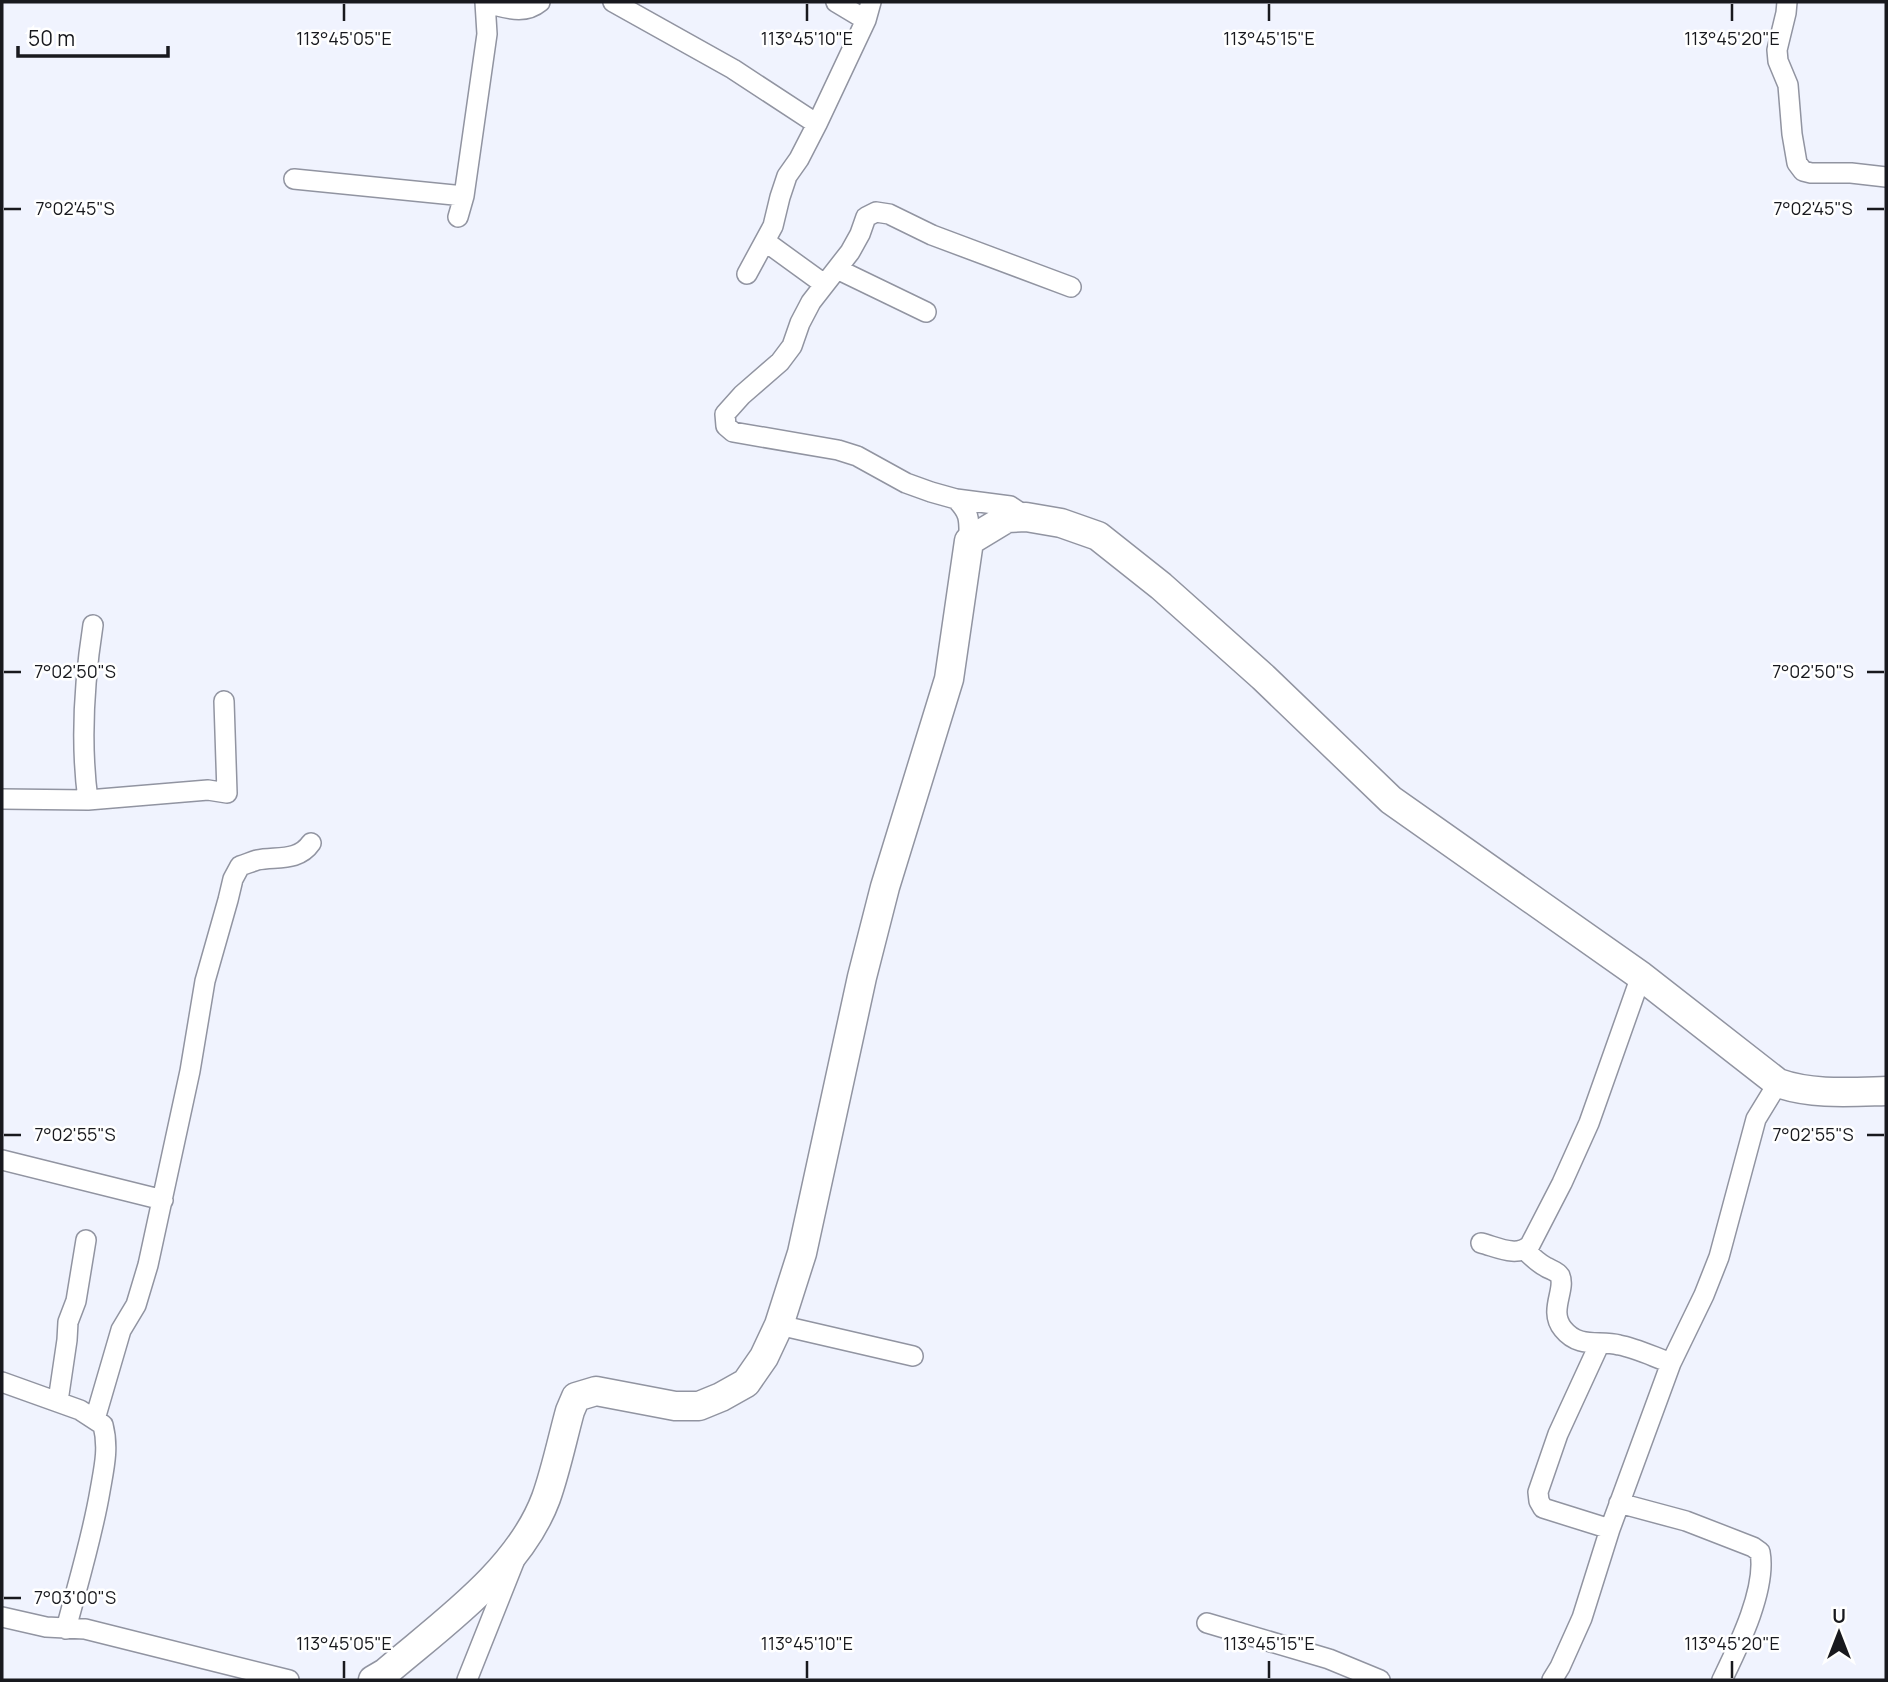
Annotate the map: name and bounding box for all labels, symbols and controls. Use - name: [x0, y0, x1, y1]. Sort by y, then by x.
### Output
- scale bar: [18, 14, 168, 58]
- text: 50 m: [28, 24, 75, 52]
- text: 113°45'05"E: [296, 26, 392, 50]
- text: 113°45'10"E: [761, 26, 853, 50]
- text: 113°45'15"E: [1223, 26, 1315, 50]
- text: 113°45'20"E: [1684, 26, 1780, 50]
- text: 7°02'45"S: [35, 196, 115, 220]
- text: 7°02'45"S: [1773, 196, 1853, 220]
- text: 7°02'50"S: [34, 659, 116, 683]
- text: 7°02'50"S: [1772, 659, 1854, 683]
- text: 7°02'55"S: [34, 1122, 116, 1146]
- text: 7°02'55"S: [1772, 1122, 1854, 1146]
- text: 7°03'00"S: [34, 1585, 116, 1609]
- north arrow: [1804, 1598, 1874, 1668]
- text: U: [1832, 1603, 1846, 1629]
- text: 113°45'05"E: [296, 1631, 392, 1655]
- text: 113°45'10"E: [761, 1631, 853, 1655]
- text: 113°45'15"E: [1223, 1631, 1315, 1655]
- text: 113°45'20"E: [1684, 1631, 1780, 1655]

